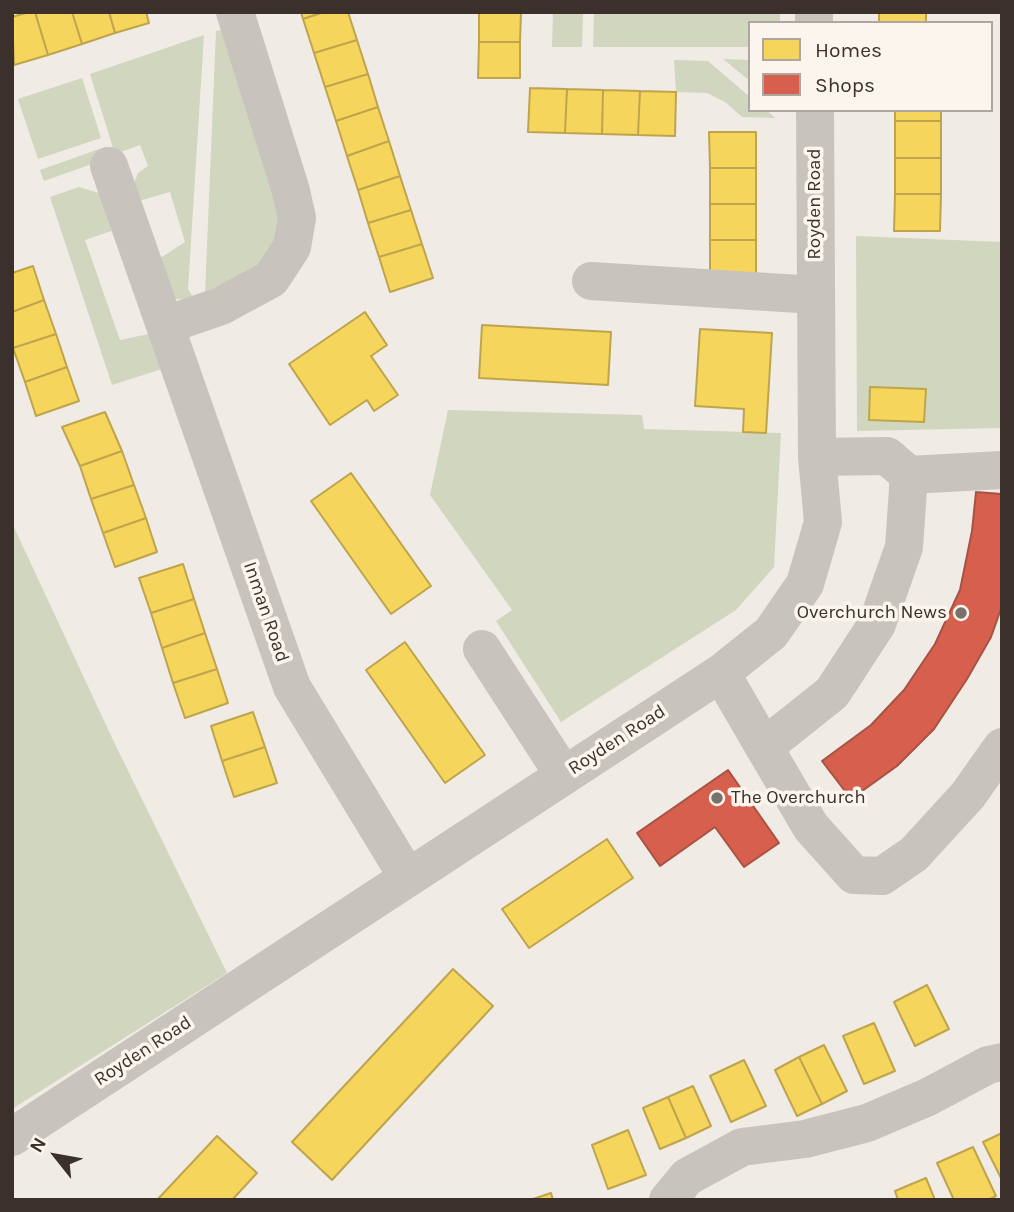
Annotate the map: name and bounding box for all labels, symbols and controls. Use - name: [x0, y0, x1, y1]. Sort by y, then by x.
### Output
- legend: [748, 21, 993, 112]
- text: Homes: [815, 38, 882, 62]
- text: Shops: [815, 73, 875, 97]
- street label: Royden Road: [804, 148, 826, 260]
- street label: Inman Road: [238, 559, 294, 665]
- place label: Overchurch News: [797, 602, 947, 624]
- marker: Overchurch News: [953, 605, 969, 621]
- street label: Royden Road: [564, 700, 670, 780]
- place label: The Overchurch: [731, 787, 866, 809]
- marker: The Overchurch: [709, 790, 725, 806]
- street label: Royden Road: [90, 1011, 196, 1091]
- north arrow: [21, 1121, 91, 1191]
- text: N: [25, 1134, 51, 1157]

